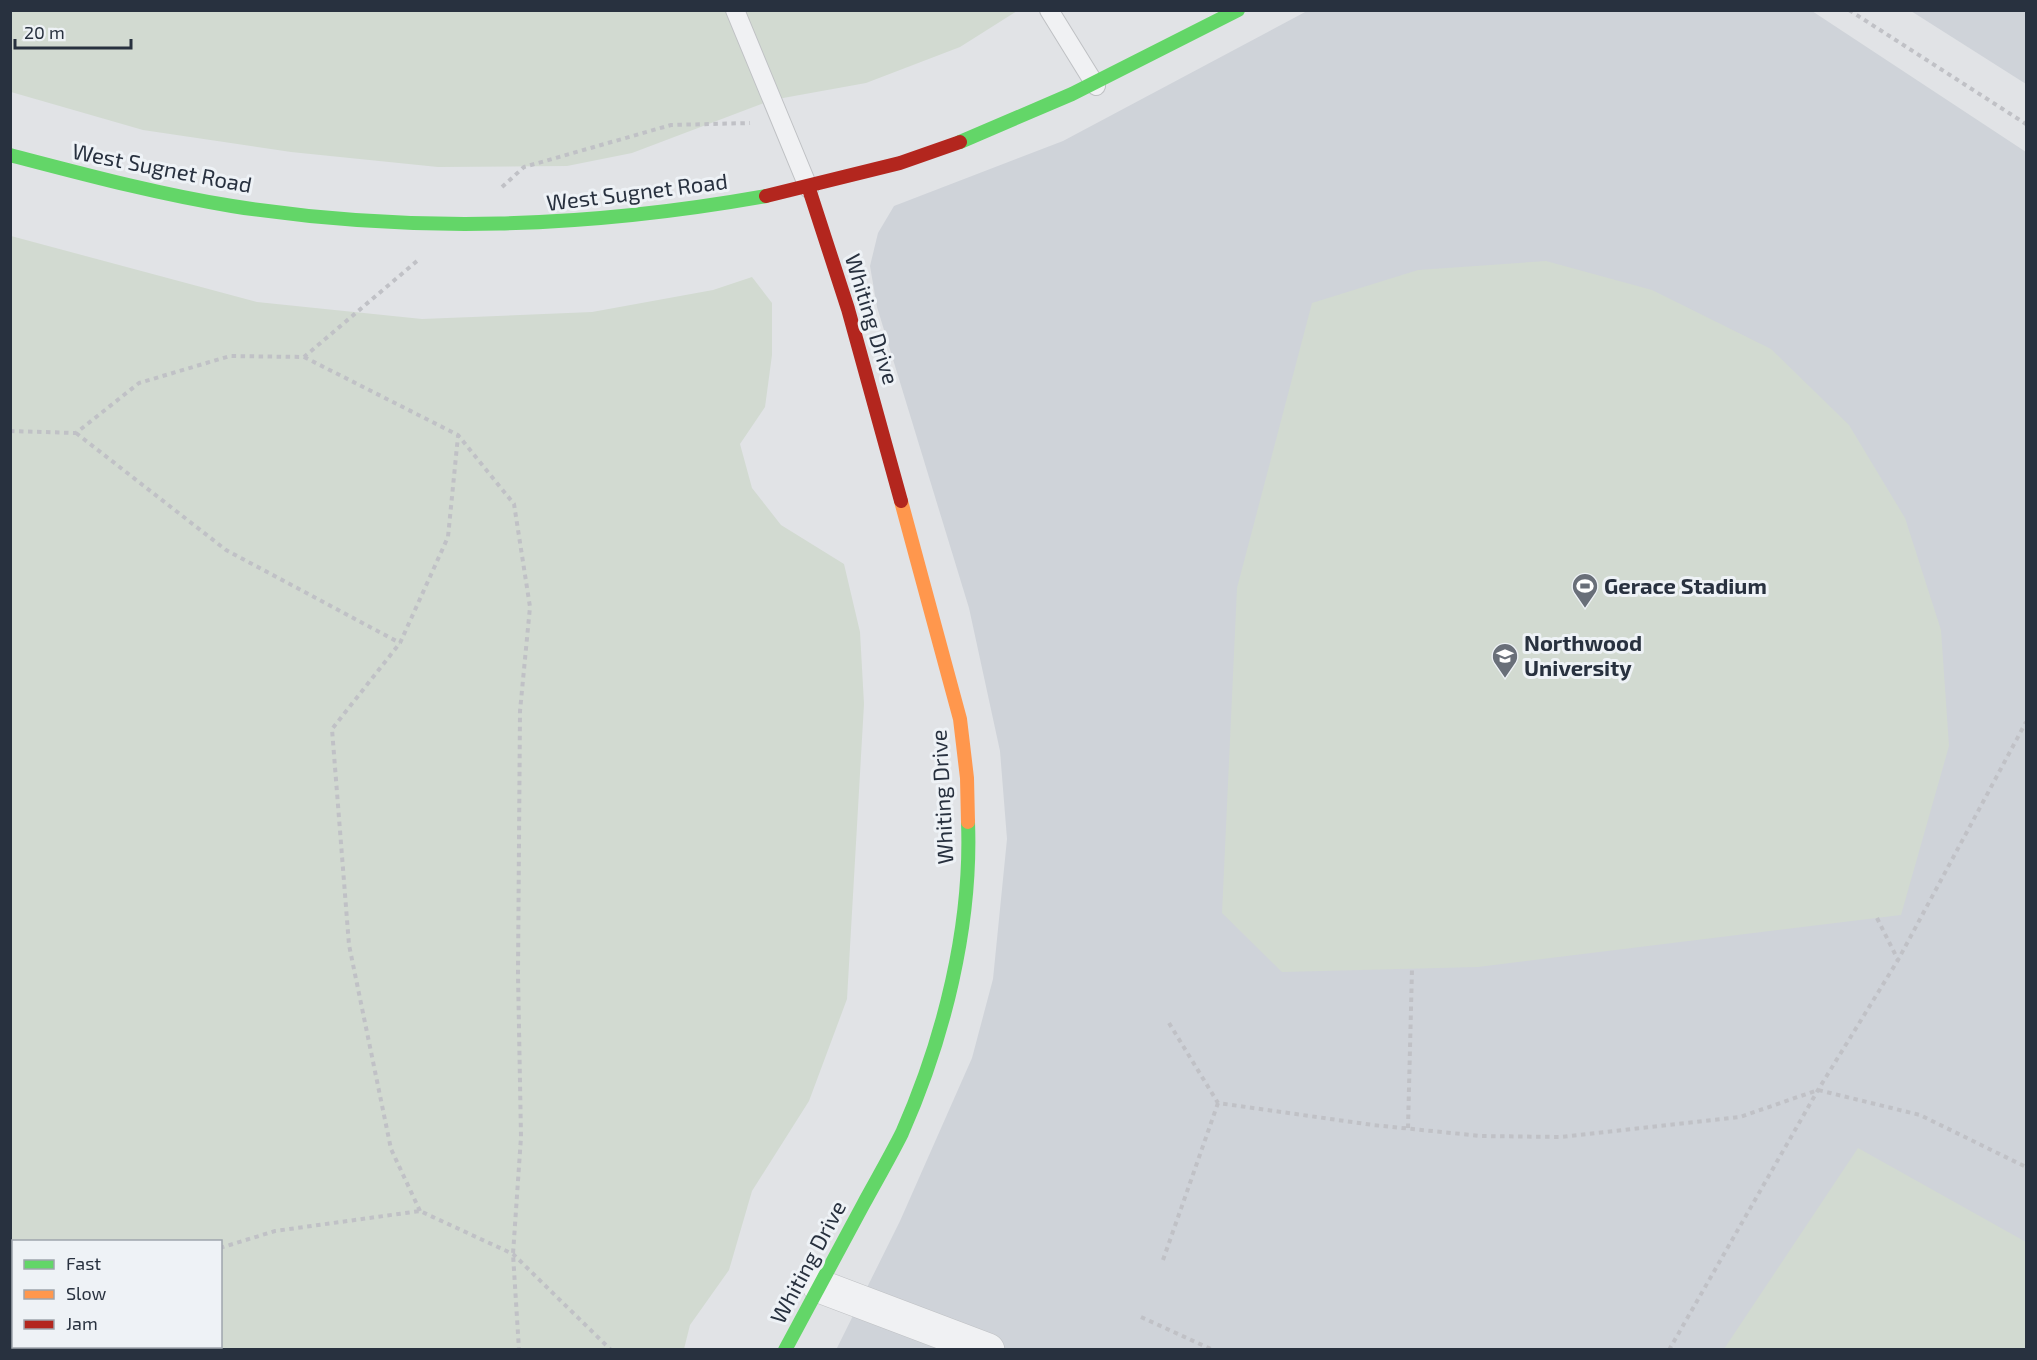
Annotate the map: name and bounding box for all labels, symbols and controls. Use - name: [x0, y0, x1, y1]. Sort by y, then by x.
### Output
- scale bar: [15, 12, 130, 50]
- text: 20 m: [24, 21, 65, 43]
- street label: West Sugnet Road: [70, 137, 254, 197]
- street label: West Sugnet Road: [545, 167, 729, 215]
- street label: Whiting Drive: [841, 250, 905, 387]
- sports icon: Gerace Stadium: [1570, 571, 1600, 609]
- place label: Gerace Stadium: [1604, 572, 1767, 598]
- place label: Northwood University: [1524, 629, 1642, 681]
- school or university icon: Northwood University: [1490, 641, 1520, 679]
- street label: Whiting Drive: [924, 729, 958, 865]
- street label: Whiting Drive: [764, 1196, 850, 1327]
- legend: [12, 1240, 222, 1348]
- text: Fast: [66, 1252, 101, 1274]
- text: Slow: [66, 1282, 107, 1304]
- text: Jam: [66, 1312, 98, 1334]

